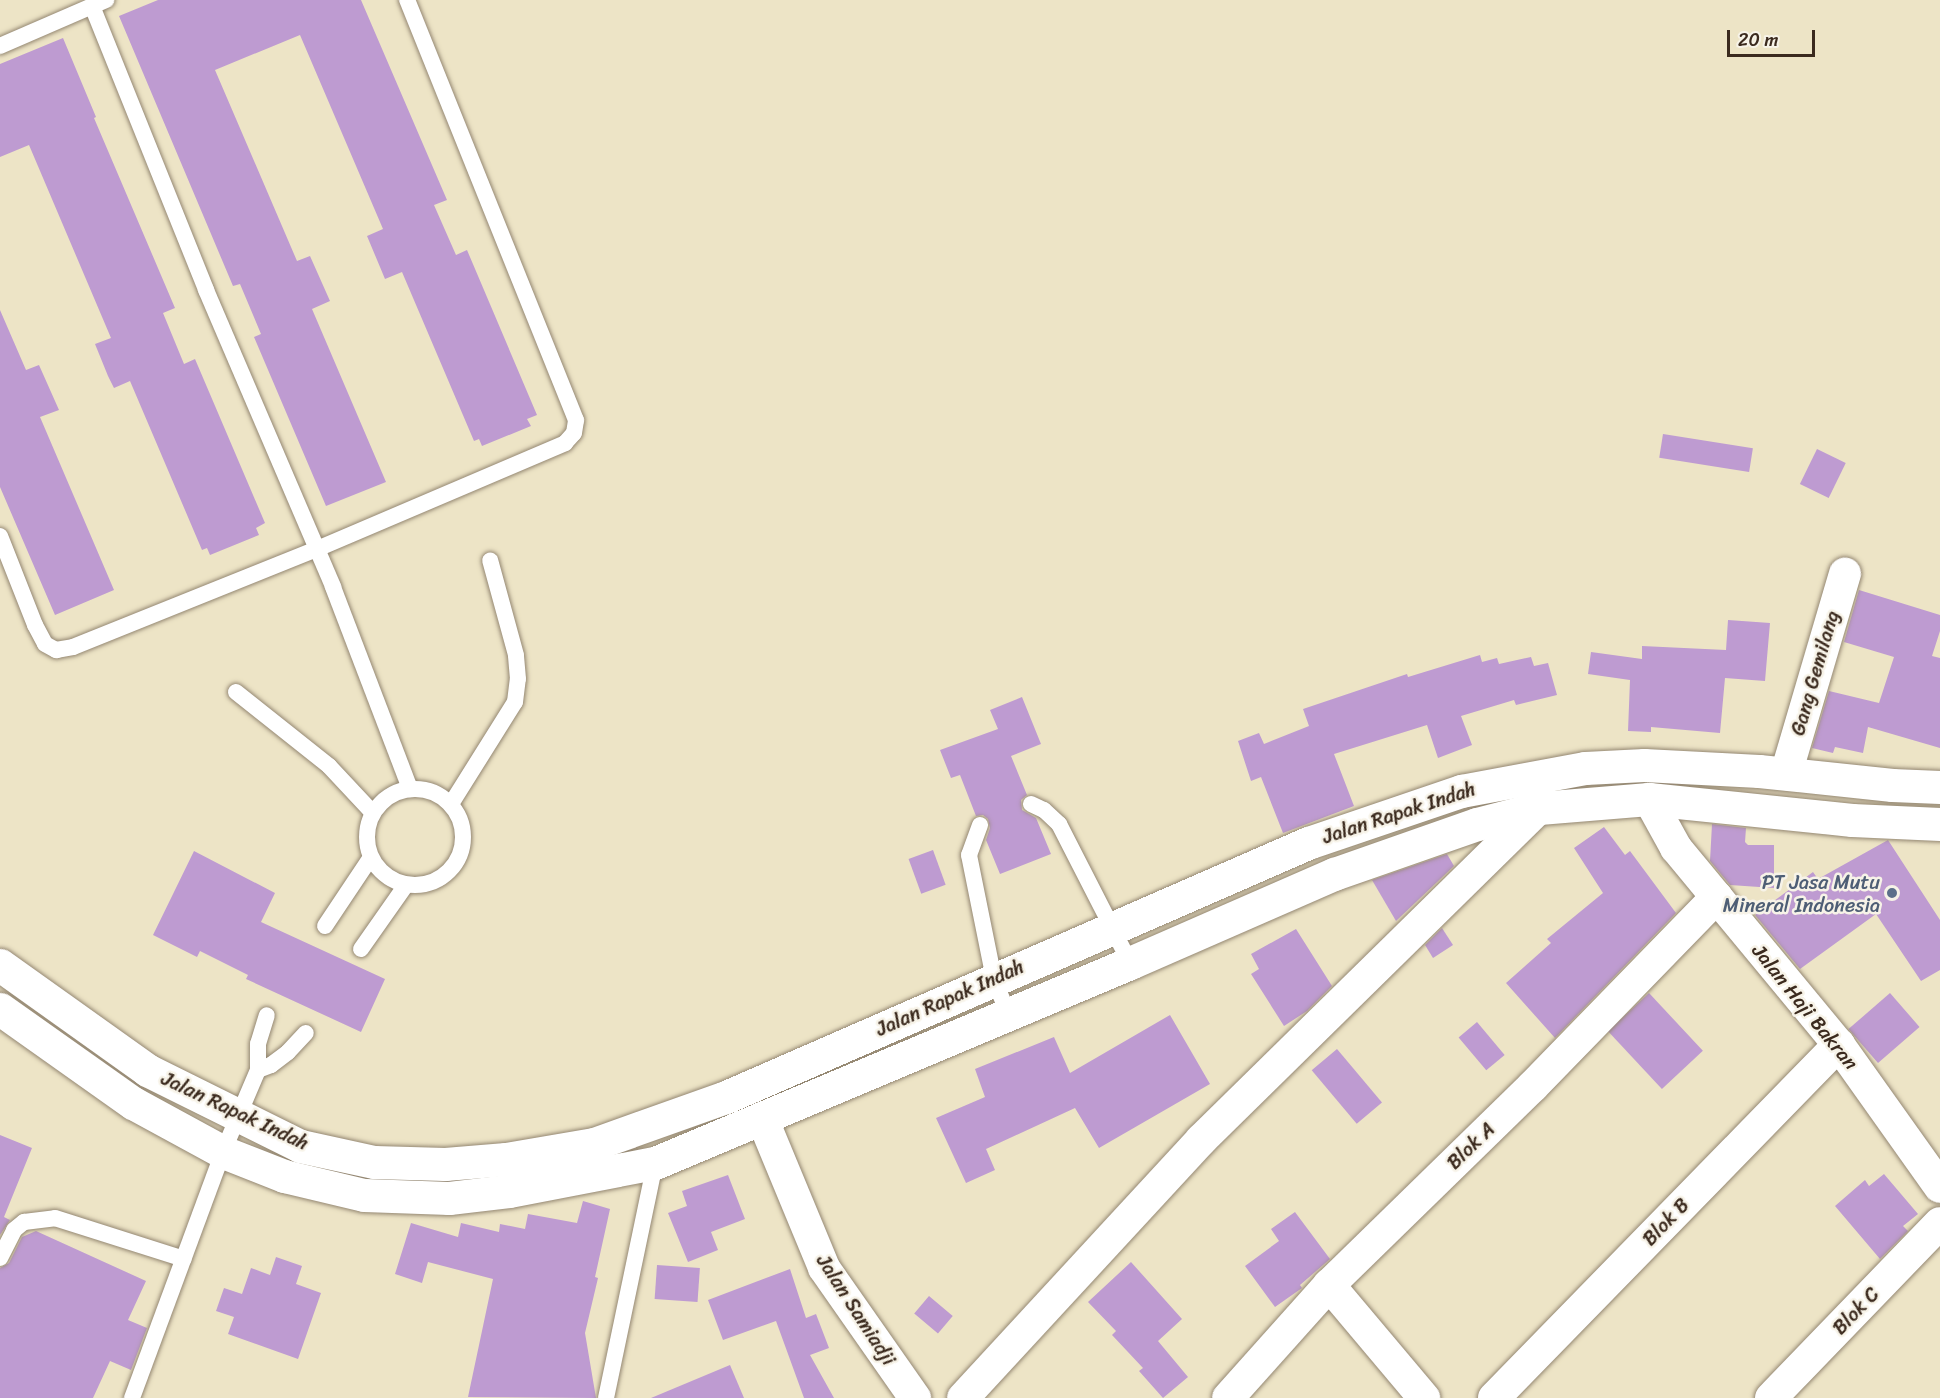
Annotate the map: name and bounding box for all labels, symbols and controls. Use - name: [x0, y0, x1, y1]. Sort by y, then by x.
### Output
- scale bar: [1730, 18, 1818, 56]
- text: 20 m: [1738, 24, 1778, 56]
- street label: Gang Gemilang: [1786, 608, 1844, 738]
- street label: Jalan Rapak Indah: [1319, 777, 1479, 849]
- place label: PT Jasa Mutu Mineral Indonesia: [1723, 870, 1880, 917]
- marker: PT Jasa Mutu Mineral Indonesia: [1885, 886, 1899, 900]
- street label: Jalan Haji Bakran: [1747, 939, 1863, 1075]
- street label: Jalan Rapak Indah: [872, 955, 1028, 1041]
- street label: Jalan Rapak Indah: [158, 1066, 312, 1156]
- street label: Blok A: [1442, 1117, 1500, 1175]
- street label: Blok B: [1638, 1193, 1694, 1251]
- street label: Jalan Samiadji: [811, 1250, 901, 1370]
- street label: Blok C: [1828, 1282, 1884, 1340]

